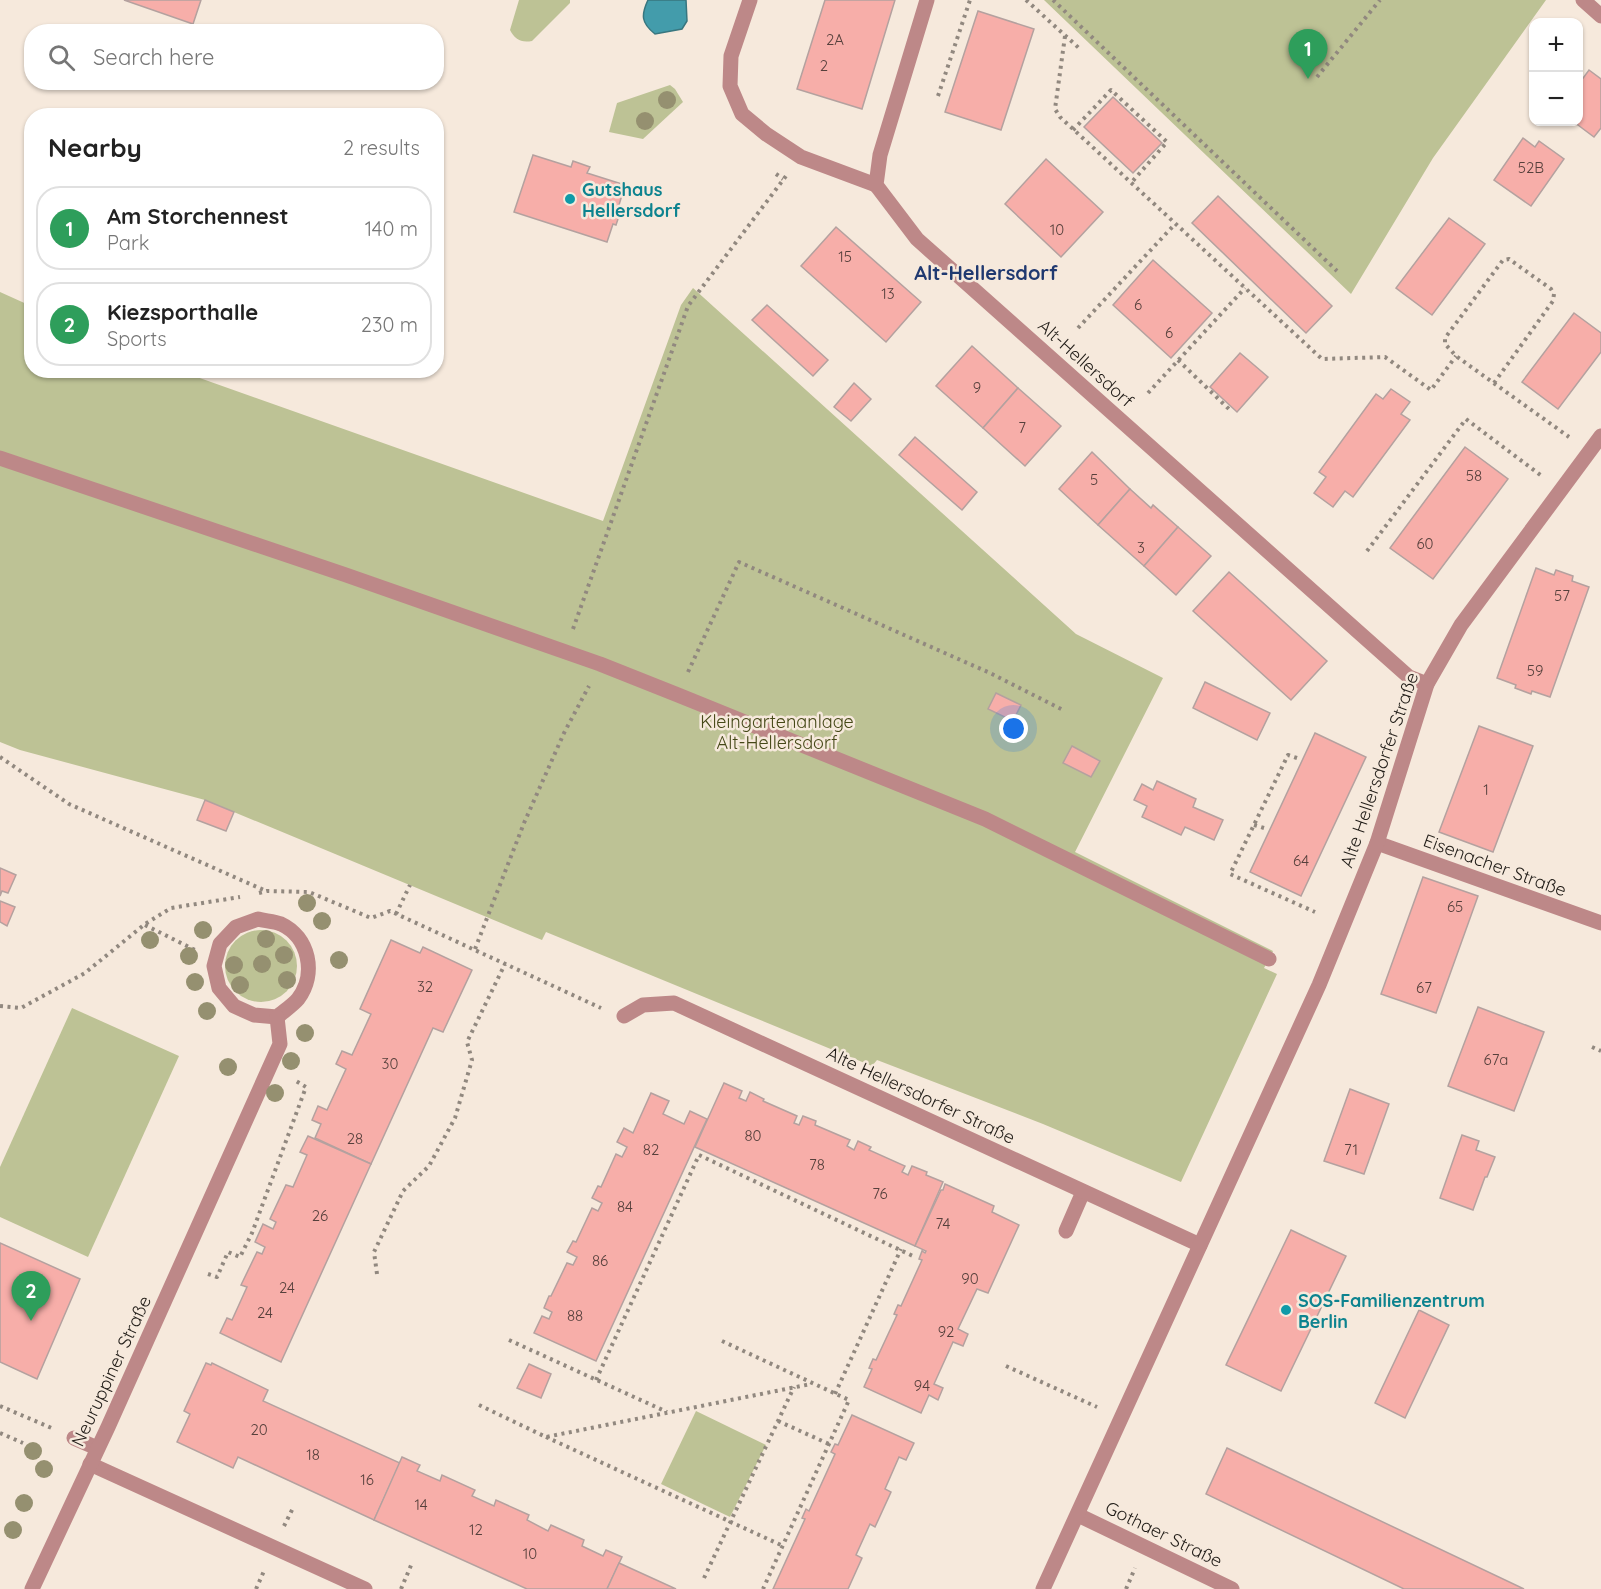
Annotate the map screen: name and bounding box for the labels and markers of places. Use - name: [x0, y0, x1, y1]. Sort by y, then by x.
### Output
- pin: 1: [1288, 29, 1328, 79]
- place label: Gutshaus Hellersdorf: [582, 178, 681, 222]
- marker: Gutshaus Hellersdorf: [563, 192, 577, 206]
- pin: 2: [12, 1272, 51, 1321]
- place label: SOS-Familienzentrum Berlin: [1298, 1289, 1485, 1333]
- marker: SOS-Familienzentrum Berlin: [1279, 1303, 1293, 1317]

